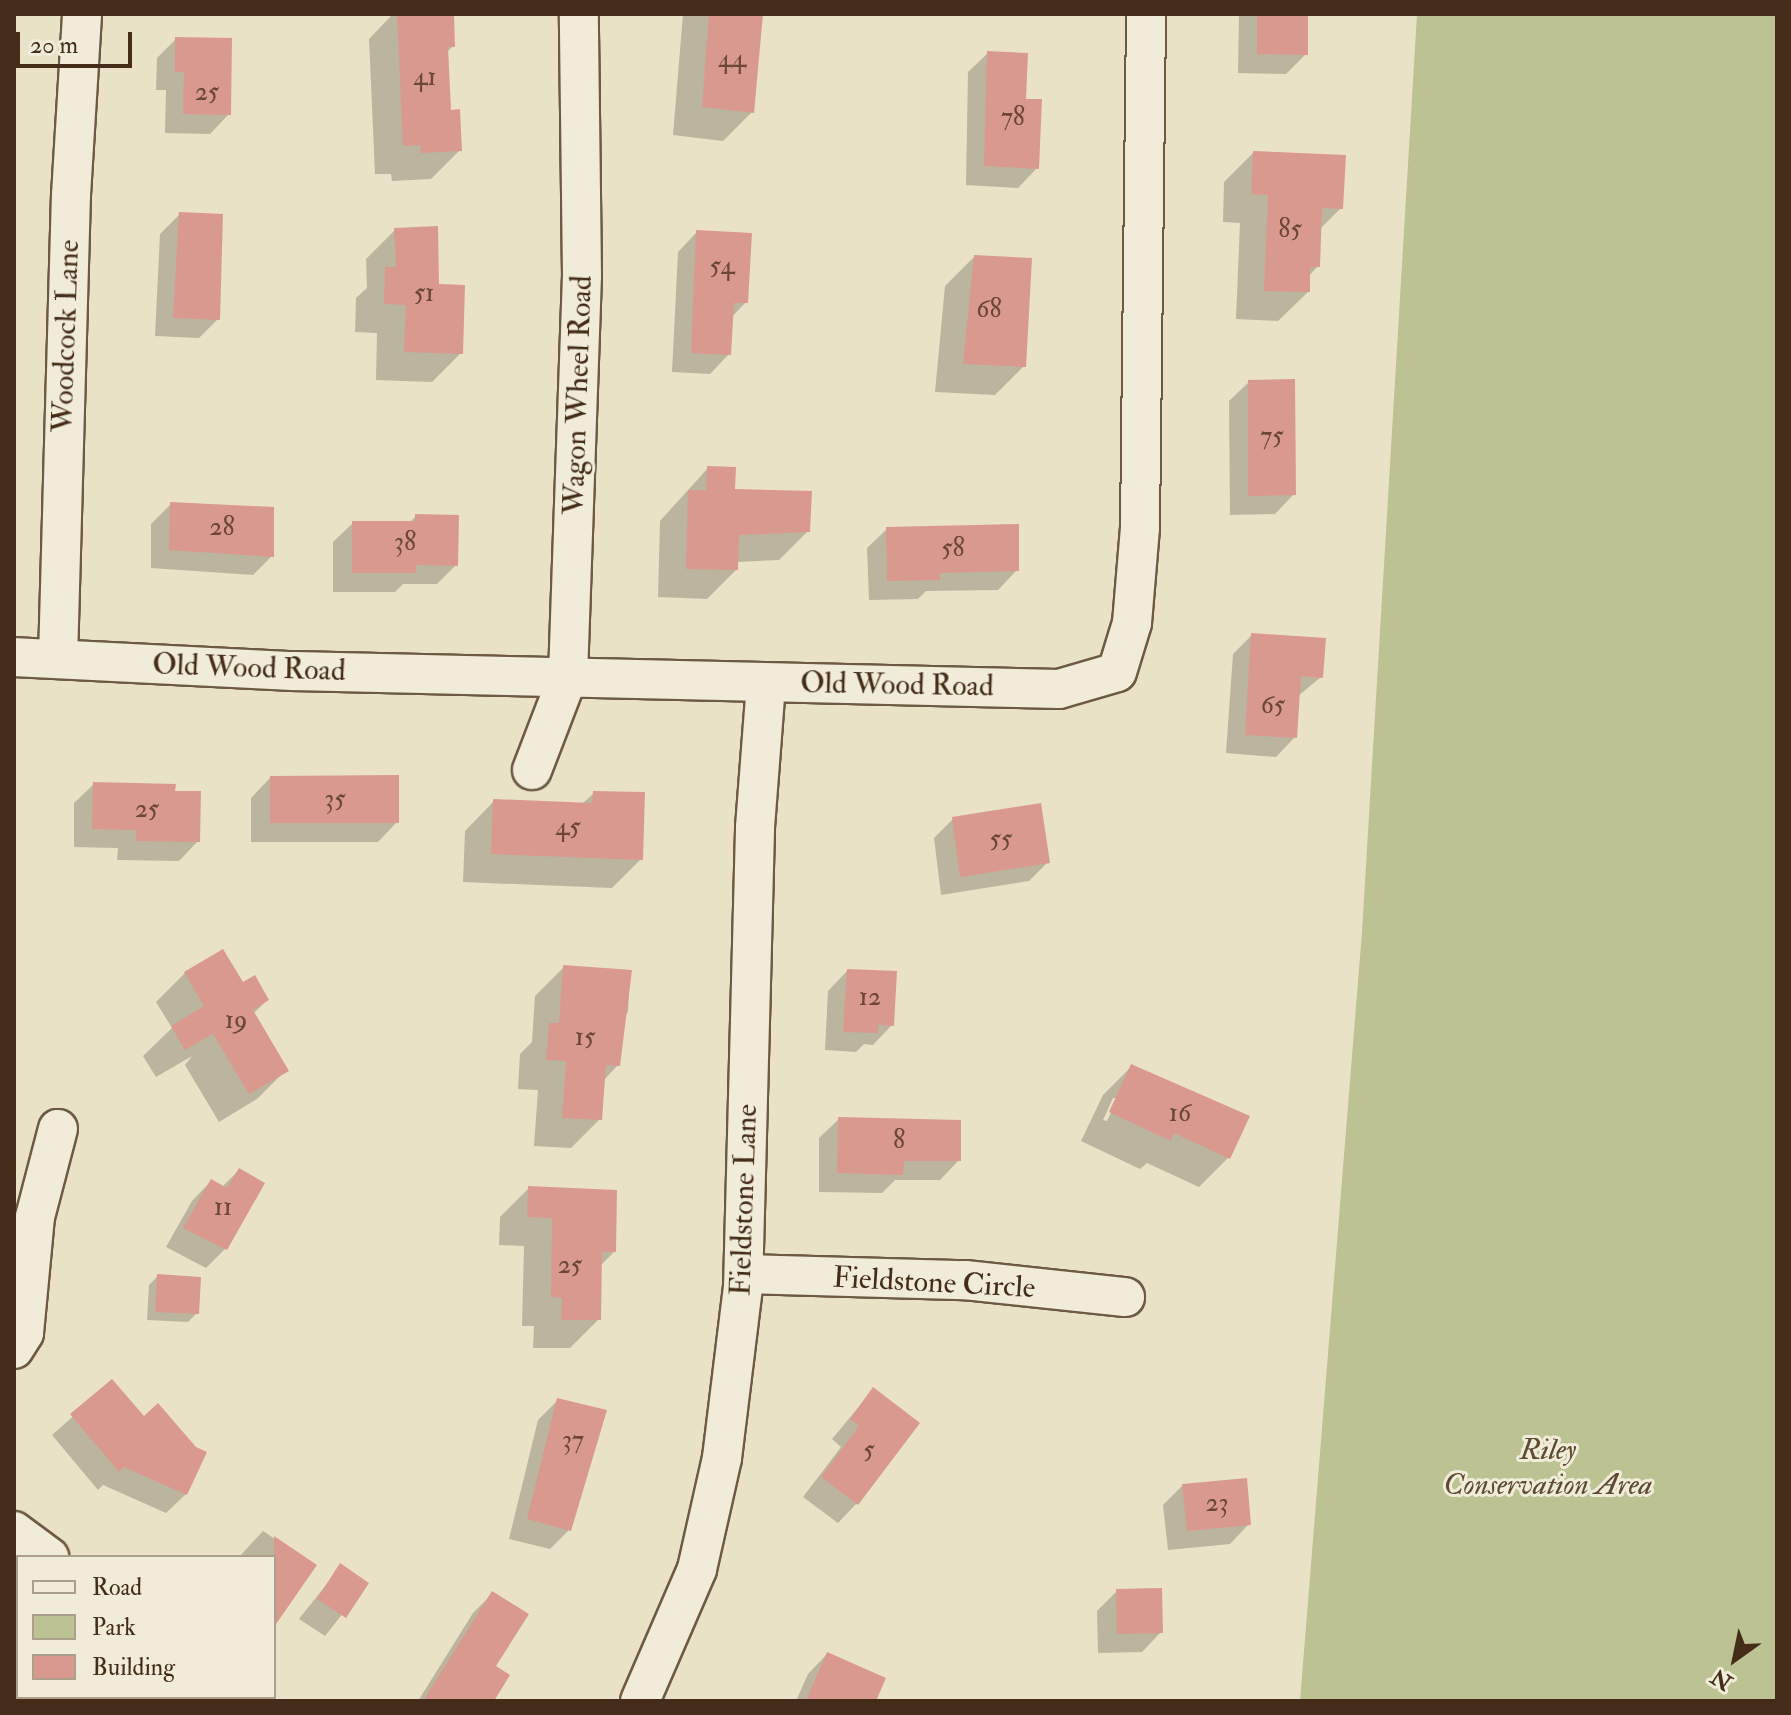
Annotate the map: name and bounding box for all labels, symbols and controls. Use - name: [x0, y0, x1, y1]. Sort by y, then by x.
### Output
- scale bar: [20, 16, 136, 66]
- text: 20 m: [30, 30, 78, 61]
- house number: 44: [718, 44, 746, 76]
- house number: 41: [413, 62, 437, 94]
- house number: 25: [195, 77, 219, 109]
- house number: 78: [1001, 102, 1025, 134]
- house number: 85: [1278, 214, 1302, 246]
- street label: Woodcock Lane: [45, 239, 87, 433]
- house number: 54: [710, 251, 734, 283]
- street label: Wagon Wheel Road: [556, 275, 600, 515]
- house number: 51: [414, 278, 434, 310]
- house number: 68: [976, 294, 1002, 326]
- house number: 75: [1260, 421, 1284, 453]
- house number: 28: [209, 512, 235, 544]
- house number: 38: [394, 527, 416, 559]
- house number: 58: [941, 533, 965, 565]
- street label: Old Wood Road: [152, 647, 346, 689]
- street label: Old Wood Road: [800, 665, 994, 705]
- house number: 65: [1261, 690, 1285, 722]
- house number: 35: [324, 784, 346, 816]
- house number: 25: [135, 794, 159, 826]
- house number: 45: [555, 812, 581, 844]
- house number: 55: [990, 824, 1012, 856]
- house number: 12: [859, 982, 881, 1014]
- house number: 19: [225, 1005, 247, 1037]
- house number: 15: [575, 1022, 595, 1054]
- house number: 16: [1169, 1098, 1191, 1130]
- street label: Fieldstone Lane: [723, 1103, 765, 1297]
- house number: 8: [893, 1125, 905, 1157]
- house number: 11: [214, 1192, 232, 1224]
- house number: 25: [558, 1250, 582, 1282]
- street label: Fieldstone Circle: [832, 1260, 1036, 1306]
- house number: 37: [562, 1425, 584, 1457]
- park label: Riley Conservation Area: [1443, 1432, 1653, 1502]
- house number: 5: [863, 1435, 875, 1467]
- house number: 23: [1205, 1488, 1229, 1520]
- legend: [16, 1555, 276, 1699]
- text: Road: [92, 1572, 142, 1603]
- text: Park: [92, 1612, 136, 1643]
- north arrow: [1695, 1619, 1775, 1699]
- text: Building: [92, 1652, 175, 1683]
- text: N: [1706, 1662, 1738, 1696]

